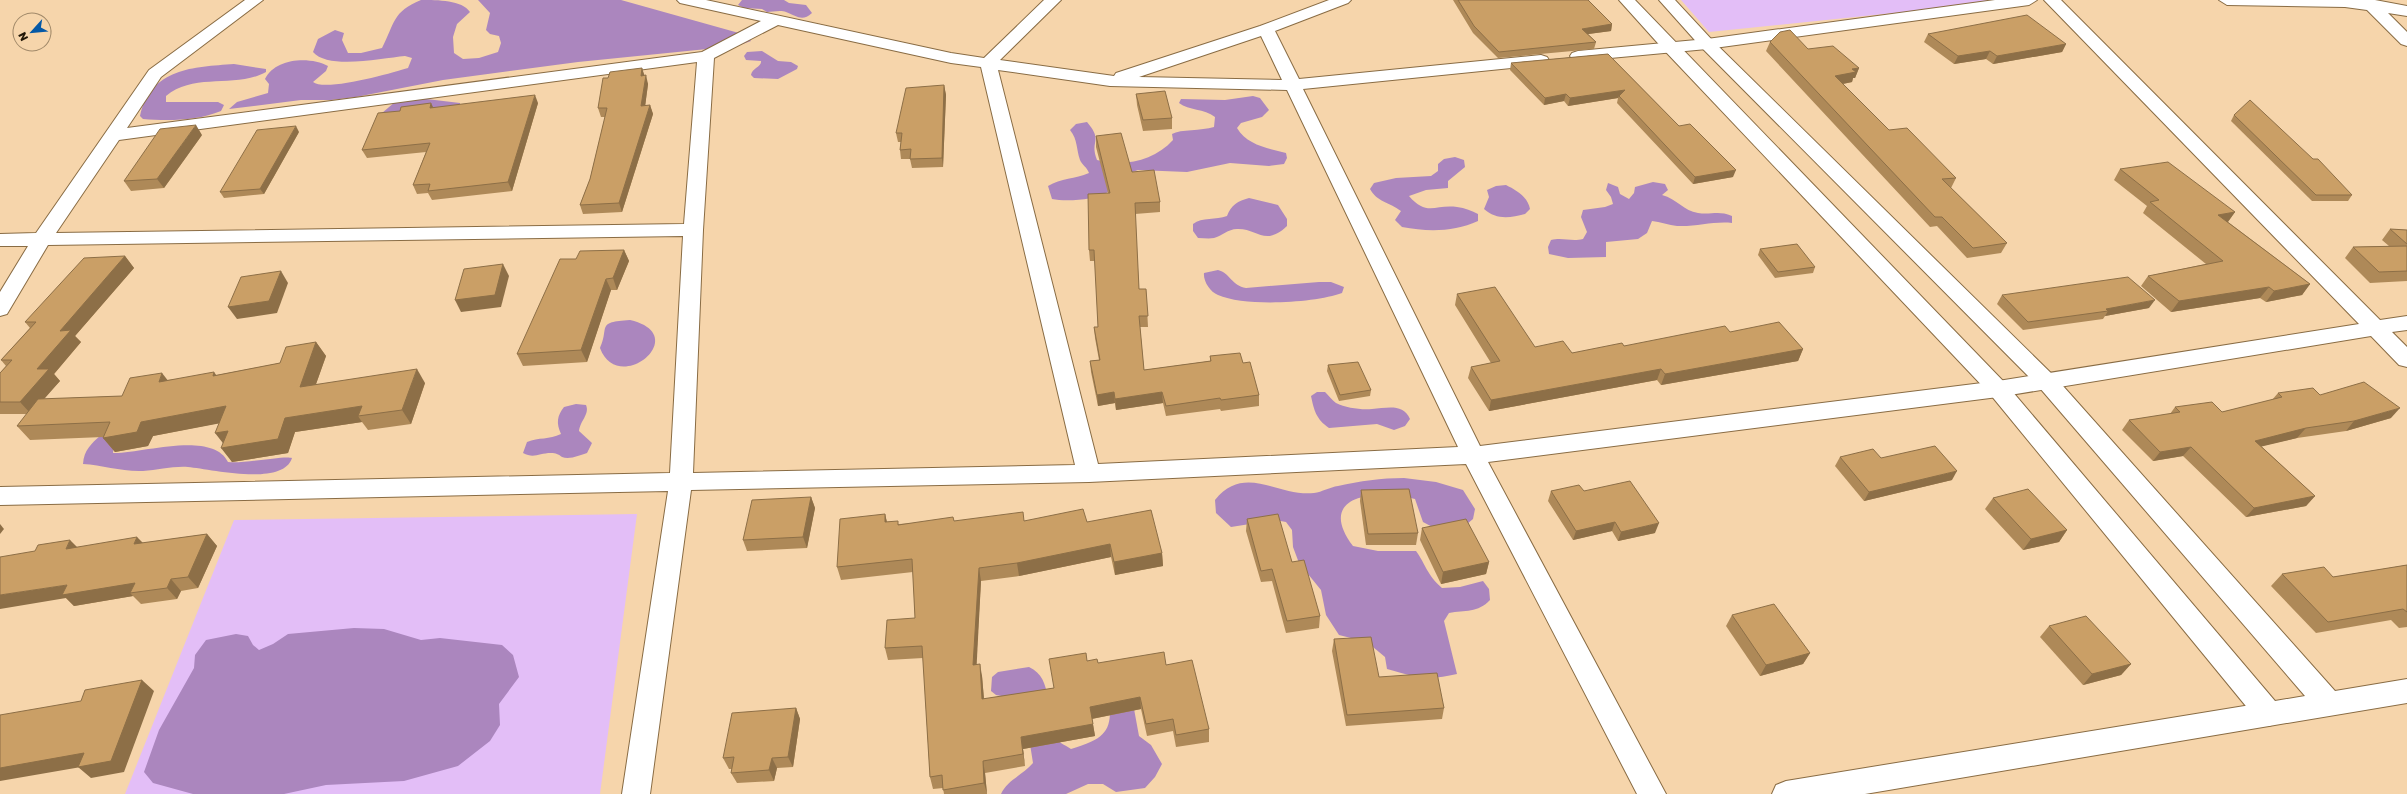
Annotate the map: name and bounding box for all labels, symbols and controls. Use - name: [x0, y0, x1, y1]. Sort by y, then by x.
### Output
- north arrow: [12, 12, 52, 52]
- text: N: [15, 30, 30, 43]

